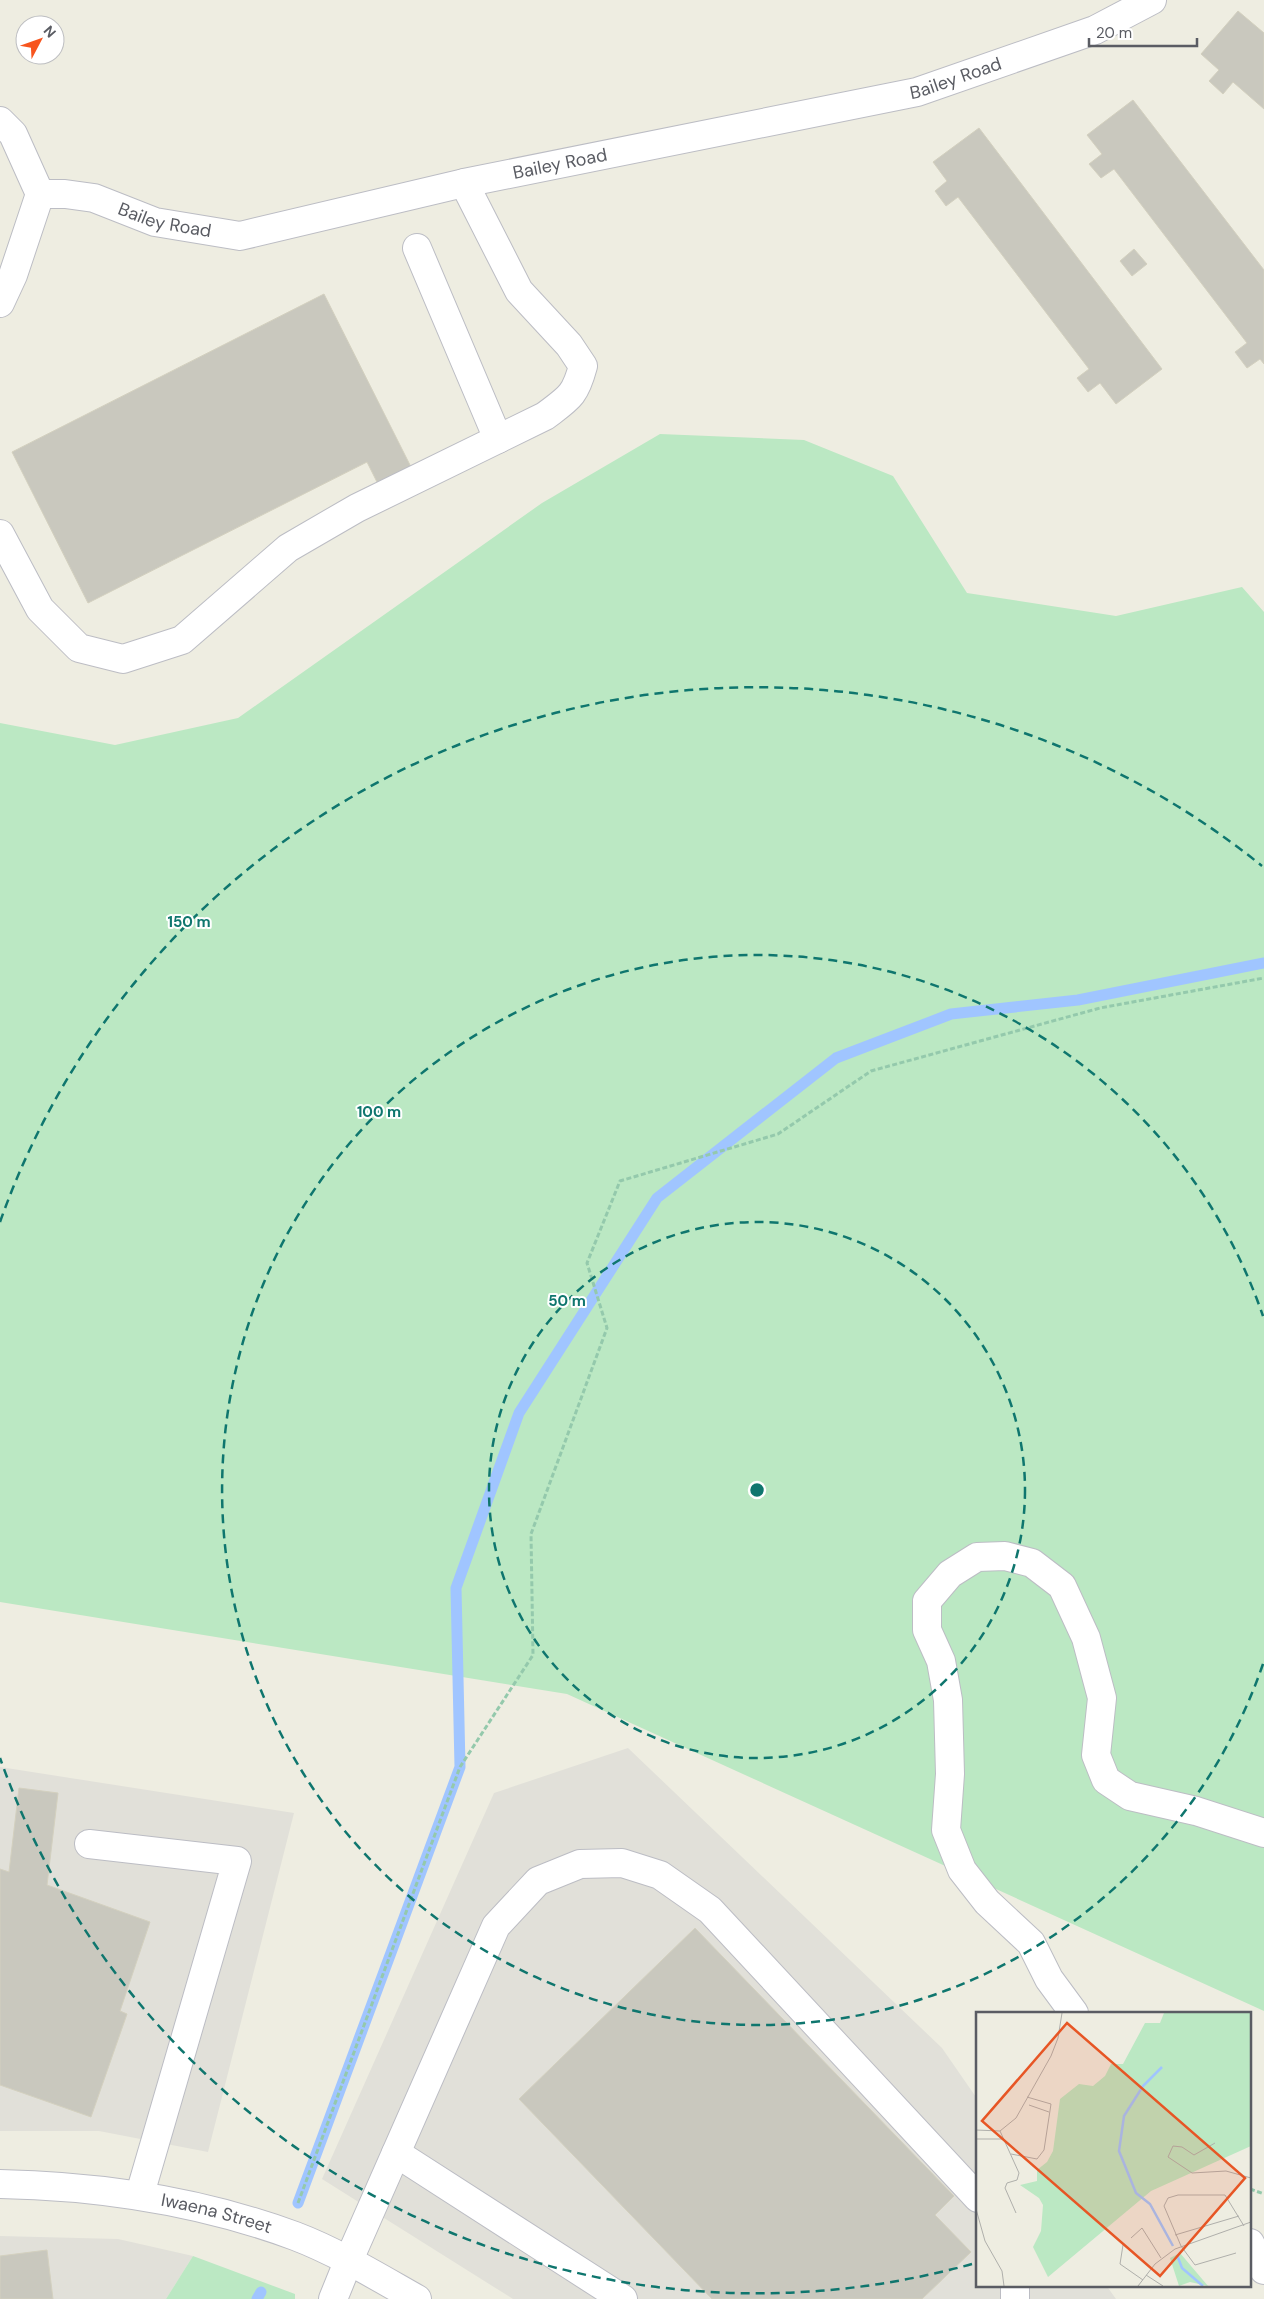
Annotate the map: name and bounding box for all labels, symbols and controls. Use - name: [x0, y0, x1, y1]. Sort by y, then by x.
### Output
- north arrow: [15, 15, 65, 65]
- scale bar: [1089, 15, 1196, 47]
- text: N: [40, 22, 60, 41]
- text: 20 m: [1096, 23, 1132, 43]
- street label: Bailey Road: [908, 52, 1005, 105]
- street label: Bailey Road: [511, 143, 609, 185]
- street label: Bailey Road: [115, 197, 213, 243]
- text: 150 m: [168, 912, 211, 932]
- text: 100 m: [357, 1102, 401, 1122]
- text: 50 m: [548, 1291, 586, 1311]
- centre of rings: [748, 1481, 766, 1499]
- inset map: [976, 2012, 1252, 2286]
- street label: Iwaena Street: [159, 2188, 275, 2239]

